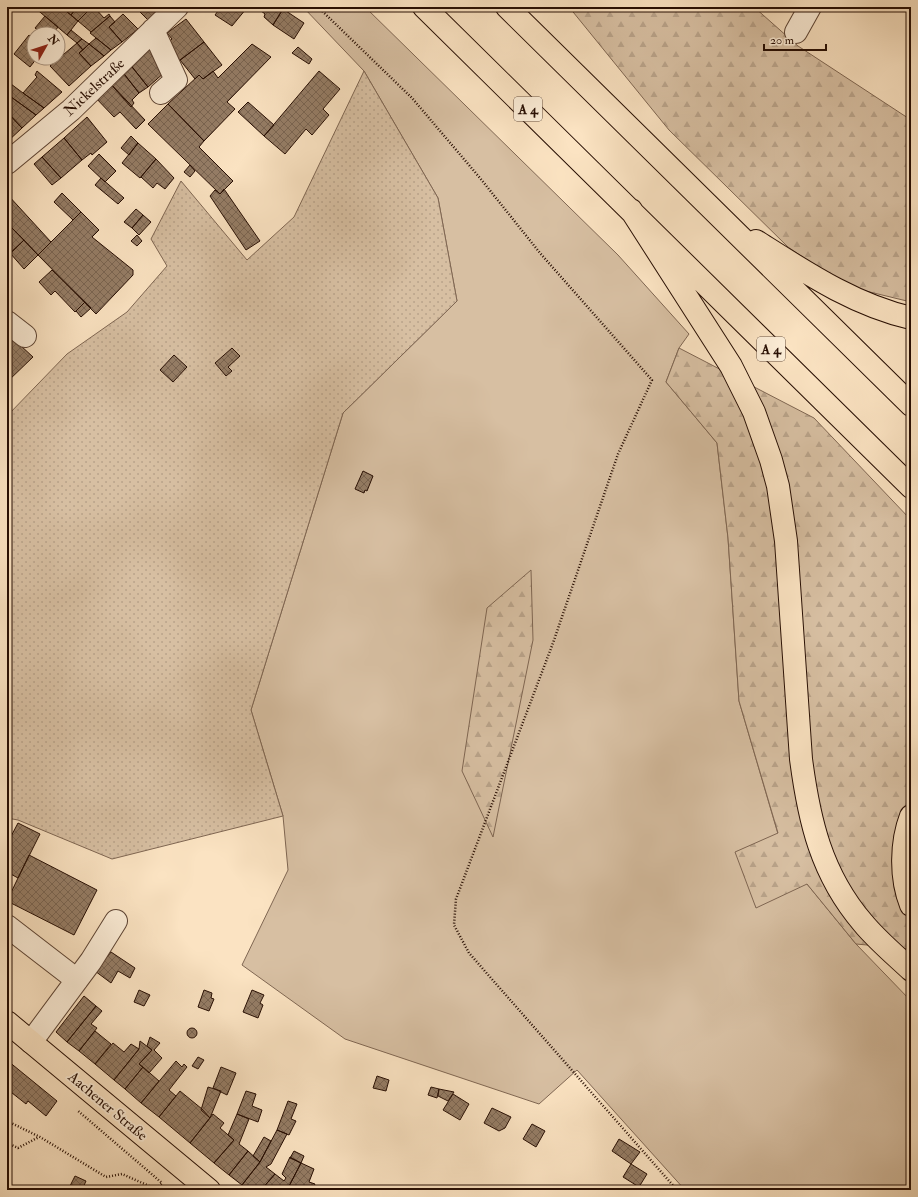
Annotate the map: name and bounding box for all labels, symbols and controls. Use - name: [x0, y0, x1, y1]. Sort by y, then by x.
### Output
- north arrow: [26, 26, 66, 66]
- scale bar: [764, 26, 826, 52]
- text: N: [45, 31, 62, 49]
- text: 20 m: [770, 33, 795, 48]
- street label: Nickelstraße: [60, 54, 129, 120]
- road number: A 4: [514, 97, 542, 121]
- road number: A 4: [757, 337, 785, 361]
- street label: Aachener Straße: [63, 1067, 151, 1145]

